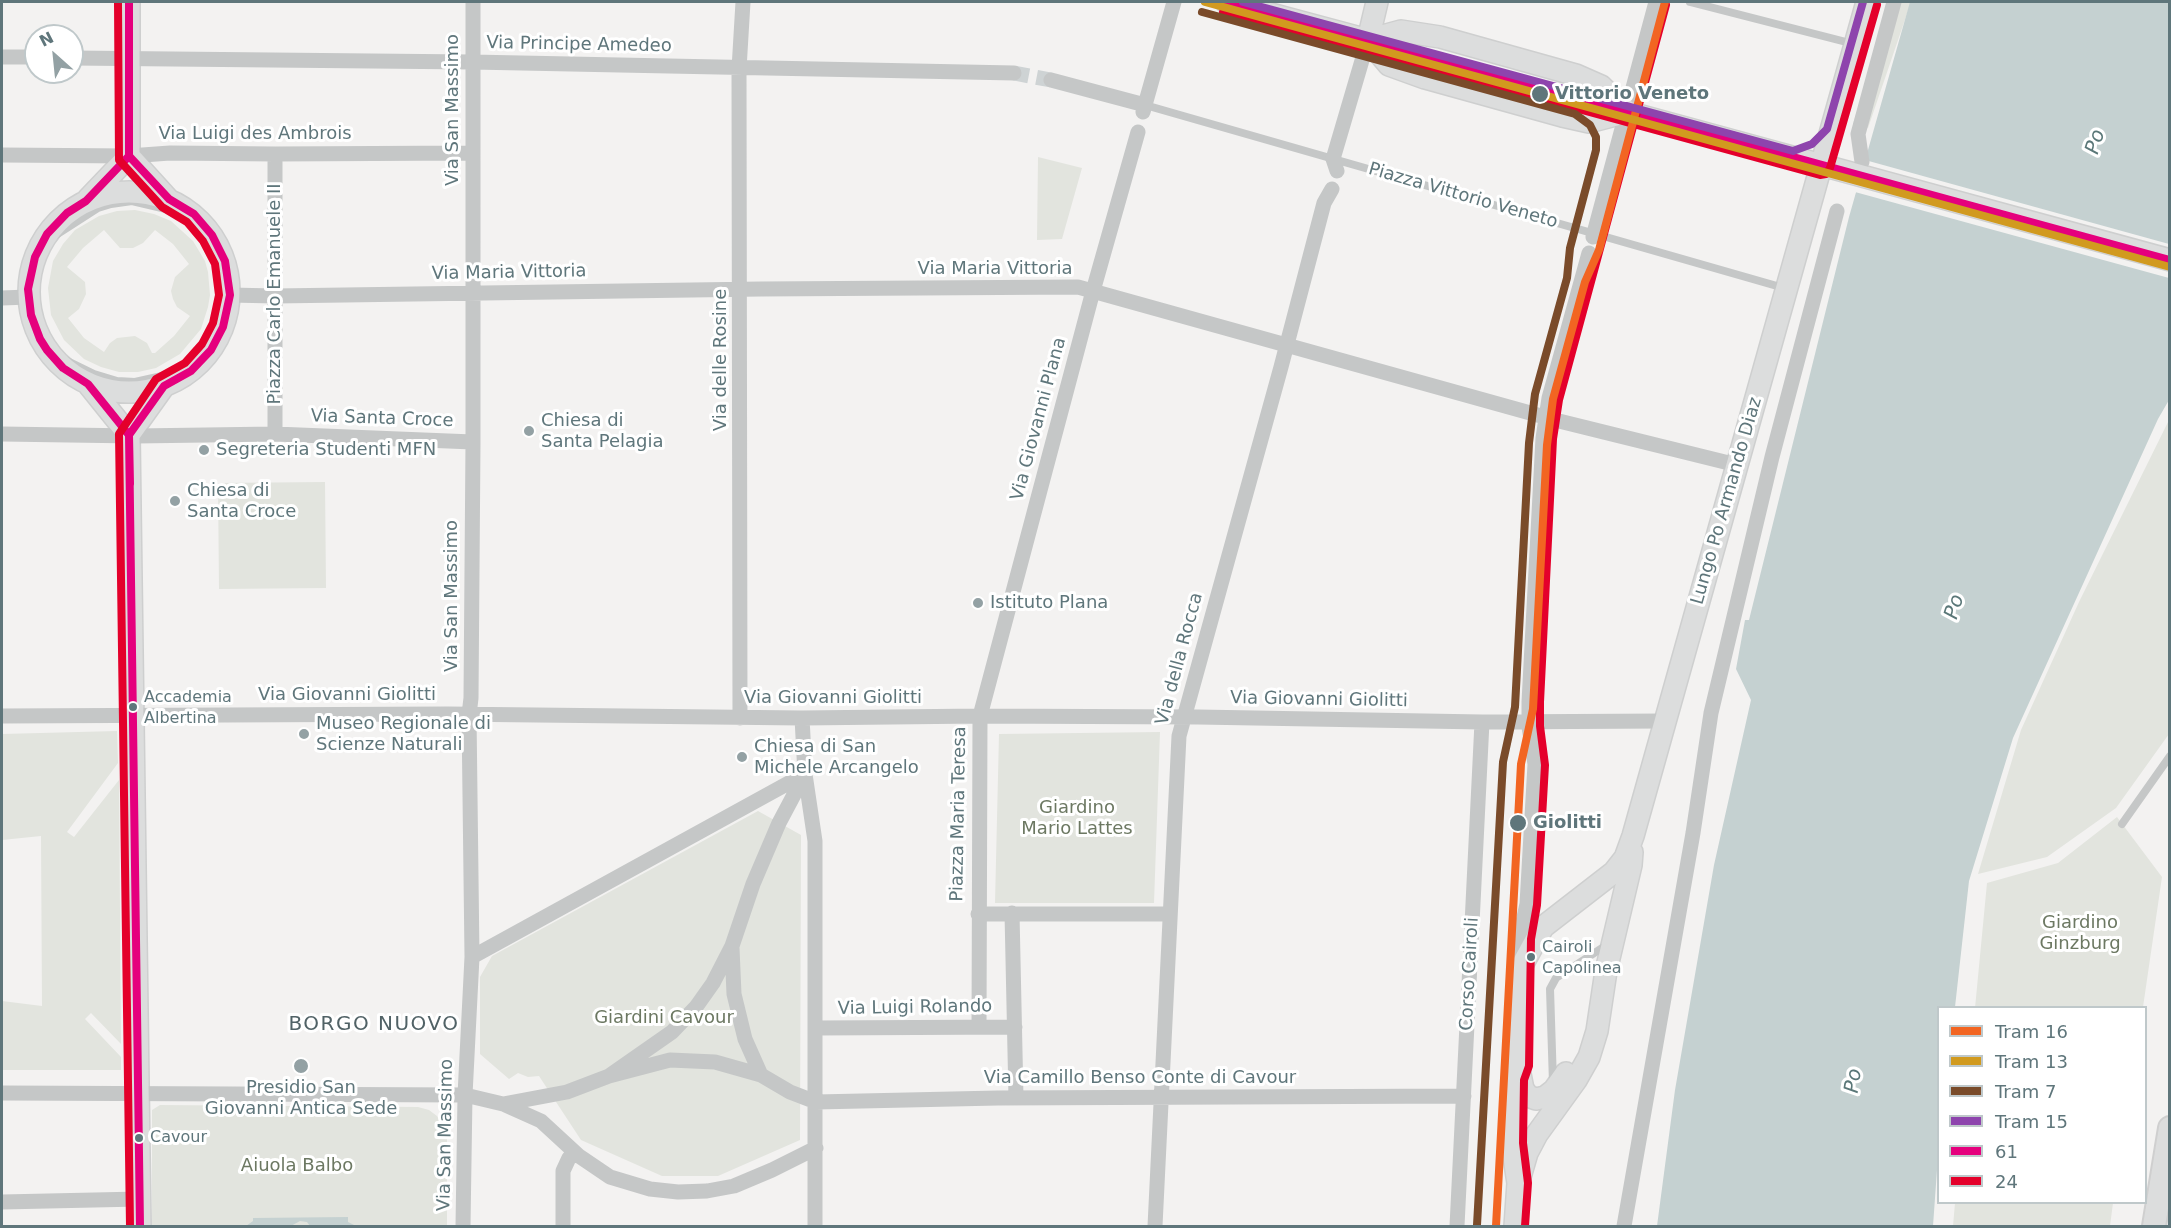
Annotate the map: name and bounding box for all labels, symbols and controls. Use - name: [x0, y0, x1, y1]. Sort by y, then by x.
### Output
- north arrow: [24, 24, 84, 84]
- text: N: [36, 28, 57, 51]
- street label: Via Principe Amedeo: [486, 33, 672, 57]
- street label: Via San Massimo: [442, 34, 464, 186]
- place label: Vittorio Veneto: [1555, 83, 1709, 105]
- marker: Vittorio Veneto: [1530, 84, 1550, 104]
- street label: Via Luigi des Ambrois: [158, 123, 352, 145]
- water label: Po: [2081, 127, 2111, 157]
- street label: Piazza Vittorio Veneto: [1366, 159, 1560, 233]
- street label: Piazza Carlo Emanuele II: [264, 183, 286, 405]
- street label: Via Maria Vittoria: [918, 258, 1072, 280]
- street label: Via Maria Vittoria: [431, 261, 587, 285]
- street label: Via delle Rosine: [710, 289, 732, 431]
- street label: Via Giovanni Plana: [1007, 335, 1071, 503]
- street label: Lungo Po Armando Diaz: [1687, 395, 1767, 607]
- street label: Via Santa Croce: [310, 406, 454, 432]
- place label: Chiesa di Santa Pelagia: [541, 410, 663, 452]
- marker: Chiesa di Santa Pelagia: [522, 424, 536, 438]
- place label: Segreteria Studenti MFN: [216, 439, 436, 461]
- marker: Segreteria Studenti MFN: [197, 443, 211, 457]
- place label: Chiesa di Santa Croce: [187, 480, 296, 522]
- marker: Chiesa di Santa Croce: [168, 494, 182, 508]
- street label: Via San Massimo: [441, 520, 463, 672]
- street label: Via della Rocca: [1152, 590, 1208, 728]
- place label: Istituto Plana: [990, 592, 1108, 614]
- water label: Po: [1940, 592, 1970, 622]
- marker: Istituto Plana: [971, 596, 985, 610]
- street label: Via Giovanni Giolitti: [258, 684, 436, 706]
- street label: Via Giovanni Giolitti: [744, 687, 922, 709]
- place label: Accademia Albertina: [144, 688, 232, 726]
- street label: Via Giovanni Giolitti: [1230, 688, 1408, 712]
- marker: Accademia Albertina: [127, 701, 139, 713]
- place label: Museo Regionale di Scienze Naturali: [316, 713, 491, 756]
- street label: Piazza Maria Teresa: [947, 726, 971, 902]
- marker: Museo Regionale di Scienze Naturali: [297, 727, 311, 741]
- place label: Chiesa di San Michele Arcangelo: [754, 736, 919, 778]
- marker: Chiesa di San Michele Arcangelo: [735, 750, 749, 764]
- park label: Giardino Mario Lattes: [1021, 797, 1133, 840]
- place label: Giolitti: [1533, 812, 1602, 834]
- marker: Giolitti: [1508, 813, 1528, 833]
- park label: Giardino Ginzburg: [2039, 912, 2121, 954]
- street label: Corso Cairoli: [1456, 917, 1484, 1031]
- place label: Cairoli Capolinea: [1542, 938, 1622, 976]
- marker: Cairoli Capolinea: [1525, 951, 1537, 963]
- street label: Via Luigi Rolando: [838, 996, 992, 1020]
- legend: [1937, 1006, 2147, 1204]
- park label: Giardini Cavour: [594, 1007, 734, 1029]
- district label: BORGO NUOVO: [288, 1013, 460, 1037]
- text: Tram 16: [1995, 1021, 2068, 1042]
- text: Tram 13: [1995, 1051, 2068, 1072]
- marker: Presidio San Giovanni Antica Sede: [292, 1057, 310, 1075]
- street label: Via San Massimo: [434, 1059, 458, 1211]
- street label: Via Camillo Benso Conte di Cavour: [984, 1067, 1296, 1089]
- water label: Po: [1840, 1067, 1868, 1095]
- place label: Presidio San Giovanni Antica Sede: [205, 1077, 397, 1120]
- text: Tram 7: [1995, 1081, 2057, 1102]
- text: Tram 15: [1995, 1111, 2068, 1132]
- place label: Cavour: [150, 1128, 207, 1148]
- marker: Cavour: [133, 1132, 145, 1144]
- text: 61: [1995, 1141, 2018, 1162]
- park label: Aiuola Balbo: [241, 1155, 353, 1177]
- text: 24: [1995, 1171, 2018, 1192]

